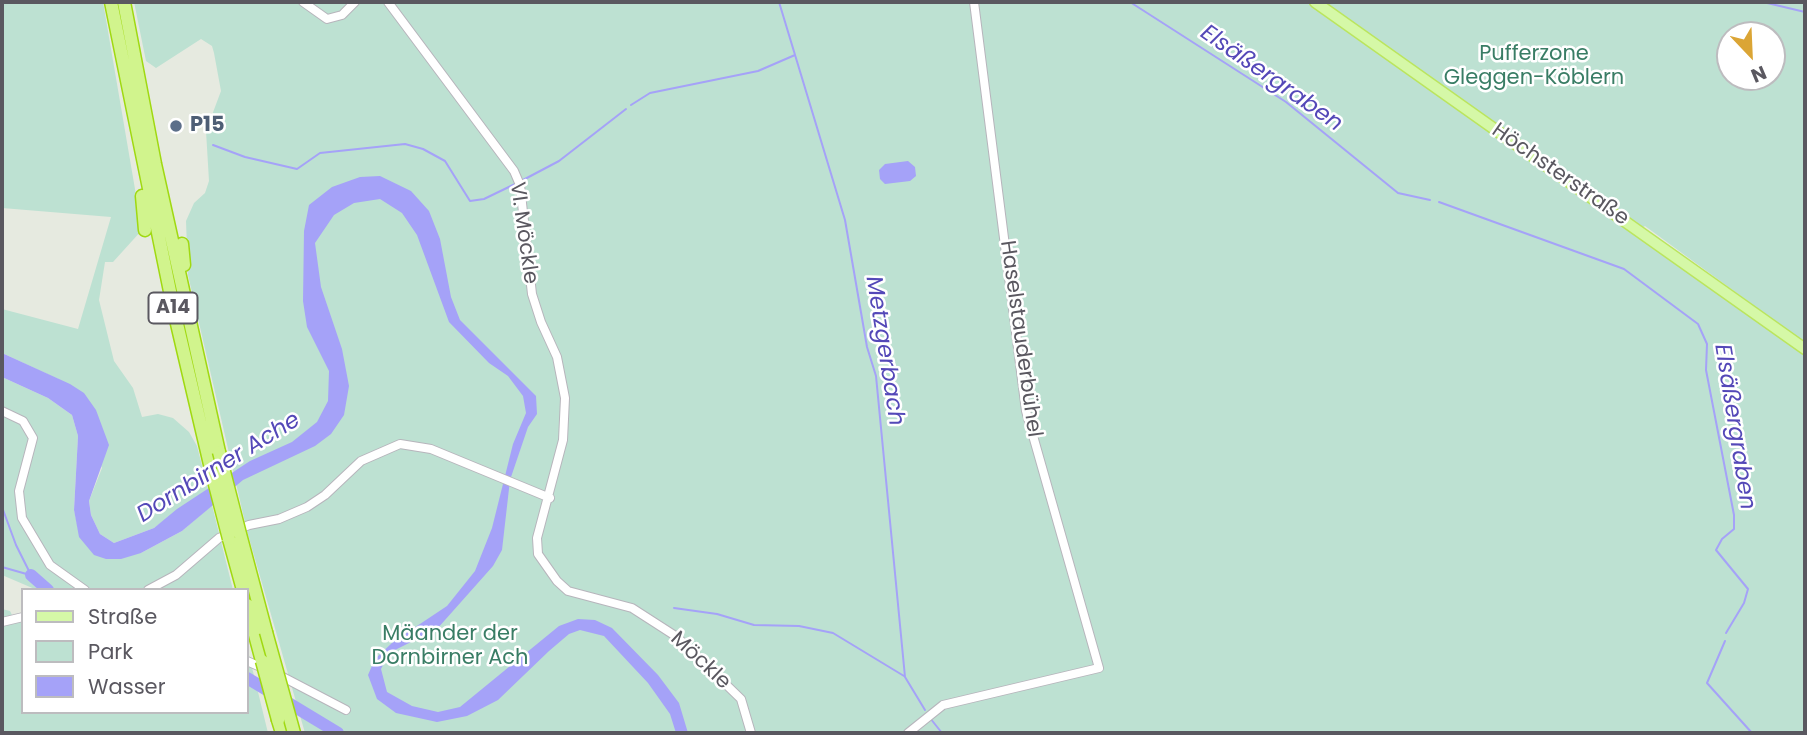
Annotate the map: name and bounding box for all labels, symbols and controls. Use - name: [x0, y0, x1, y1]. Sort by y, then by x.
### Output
- water label: Elsäßergraben: [1195, 20, 1347, 138]
- north arrow: [1716, 21, 1786, 91]
- park label: Pufferzone Gleggen-Köblern: [1444, 42, 1624, 92]
- text: N: [1747, 59, 1770, 89]
- place label: P15: [190, 113, 225, 139]
- marker: P15: [168, 118, 184, 134]
- street label: Höchsterstraße: [1487, 118, 1633, 232]
- street label: VI. Möckle: [503, 180, 543, 286]
- street label: Haselstauderbühel: [994, 239, 1046, 439]
- water label: Metzgerbach: [859, 274, 909, 428]
- road number: A14: [148, 292, 198, 324]
- water label: Elsäßergraben: [1707, 342, 1761, 512]
- water label: Dornbirner Ache: [132, 407, 306, 529]
- legend: [21, 588, 248, 714]
- text: Straße: [88, 602, 157, 631]
- park label: Mäander der Dornbirner Ach: [372, 622, 528, 672]
- street label: Möckle: [665, 627, 735, 695]
- text: Park: [88, 637, 133, 666]
- text: Wasser: [88, 672, 165, 701]

